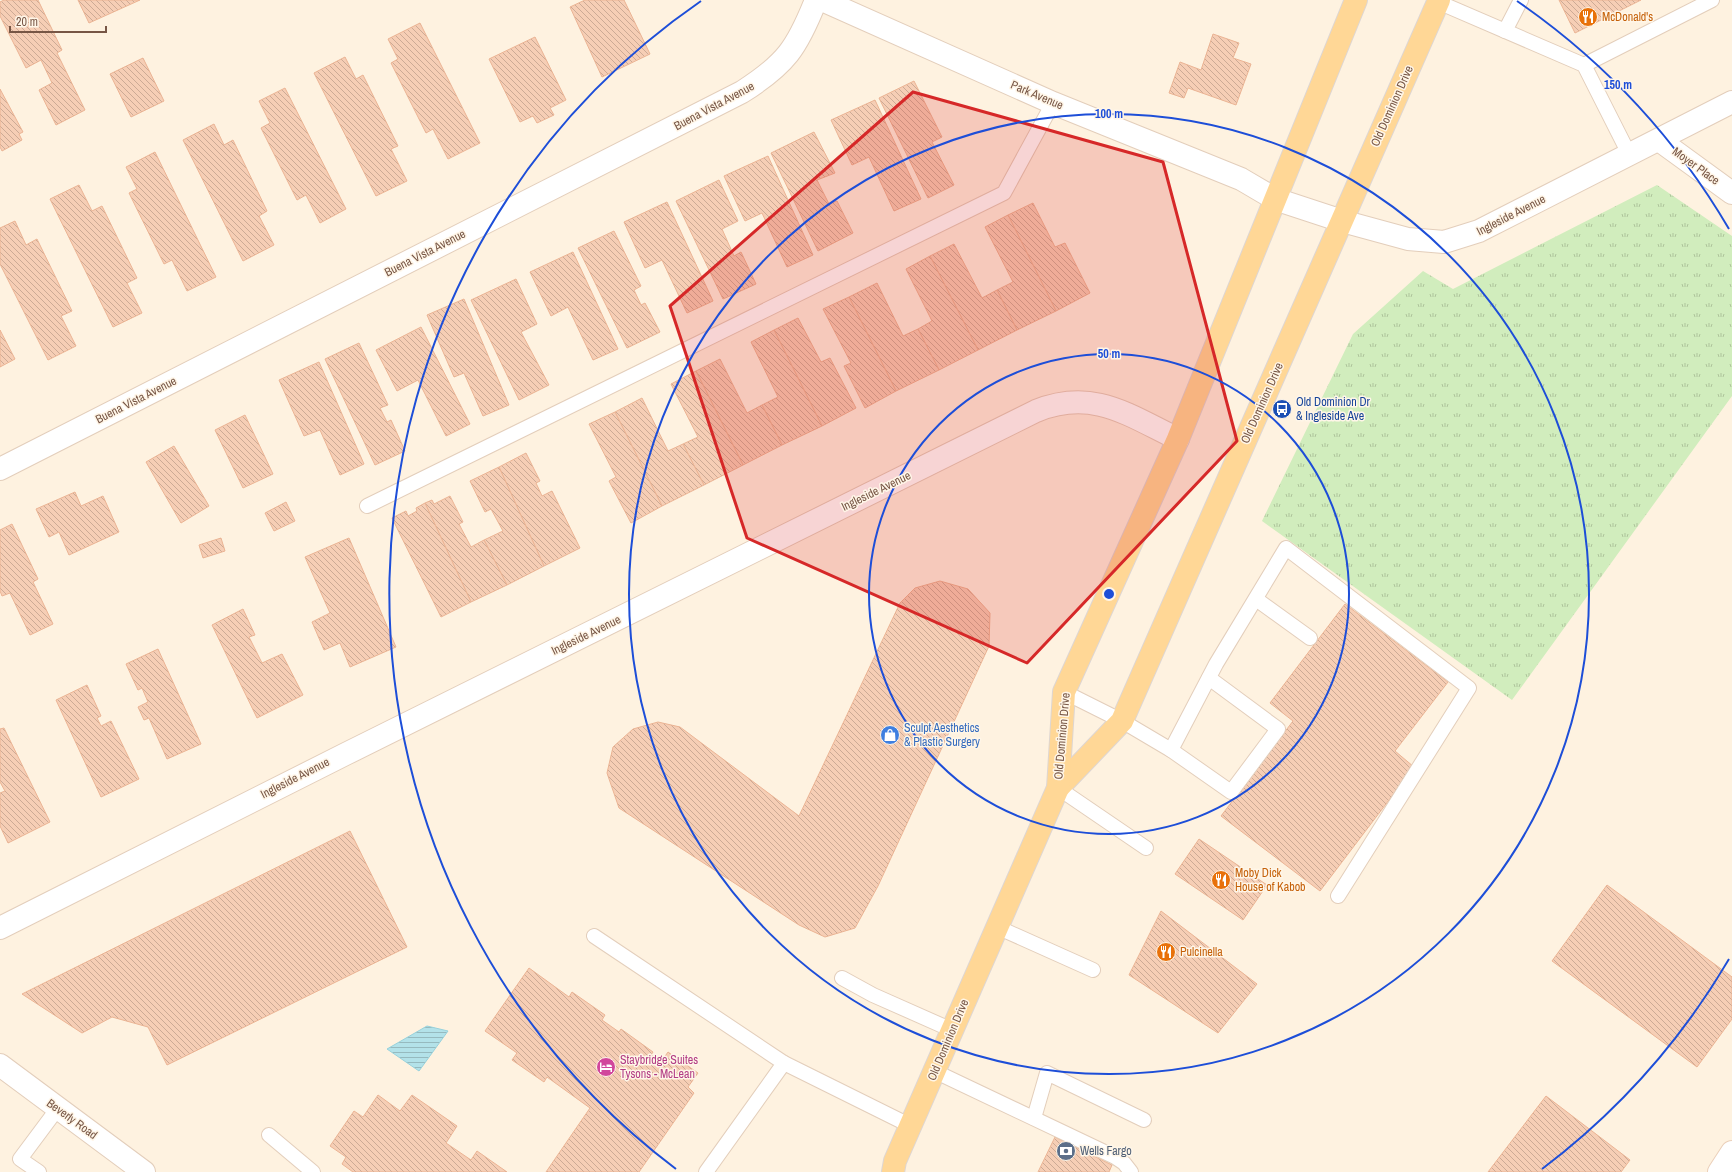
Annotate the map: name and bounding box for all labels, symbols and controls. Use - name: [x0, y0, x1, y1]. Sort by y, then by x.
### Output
- restaurant icon: McDonald's: [1577, 6, 1599, 28]
- scale bar: [10, 8, 106, 34]
- place label: McDonald's: [1602, 9, 1653, 25]
- text: 20 m: [16, 14, 38, 30]
- street label: Old Dominion Drive: [1367, 63, 1417, 149]
- street label: Park Avenue: [1008, 77, 1066, 113]
- text: 150 m: [1604, 77, 1632, 93]
- street label: Buena Vista Avenue: [671, 78, 757, 134]
- text: 100 m: [1095, 106, 1123, 122]
- street label: Moyer Place: [1669, 143, 1723, 189]
- street label: Ingleside Avenue: [1474, 191, 1548, 239]
- street label: Buena Vista Avenue: [382, 226, 468, 280]
- text: 50 m: [1098, 346, 1120, 362]
- street label: Old Dominion Drive: [1237, 360, 1287, 446]
- street label: Buena Vista Avenue: [93, 373, 179, 427]
- place label: Old Dominion Dr & Ingleside Ave: [1296, 394, 1371, 424]
- bus stop icon: Old Dominion Dr & Ingleside Ave: [1271, 398, 1293, 420]
- street label: Ingleside Avenue: [839, 467, 913, 515]
- centre of rings: [1102, 587, 1116, 601]
- street label: Ingleside Avenue: [549, 611, 623, 659]
- street label: Old Dominion Drive: [1050, 692, 1074, 780]
- place label: Sculpt Aesthetics & Plastic Surgery: [904, 720, 980, 750]
- shop icon: Sculpt Aesthetics & Plastic Surgery: [879, 724, 901, 746]
- street label: Ingleside Avenue: [258, 754, 332, 802]
- place label: Moby Dick House of Kabob: [1235, 865, 1306, 895]
- restaurant icon: Moby Dick House of Kabob: [1210, 869, 1232, 891]
- restaurant icon: Pulcinella: [1155, 941, 1177, 963]
- place label: Pulcinella: [1180, 944, 1223, 960]
- street label: Old Dominion Drive: [924, 997, 972, 1083]
- place label: Staybridge Suites Tysons - McLean: [620, 1052, 698, 1082]
- hotel icon: Staybridge Suites Tysons - McLean: [595, 1056, 617, 1078]
- street label: Beverly Road: [43, 1095, 101, 1143]
- bank icon: Wells Fargo: [1055, 1140, 1077, 1162]
- place label: Wells Fargo: [1080, 1143, 1132, 1159]

